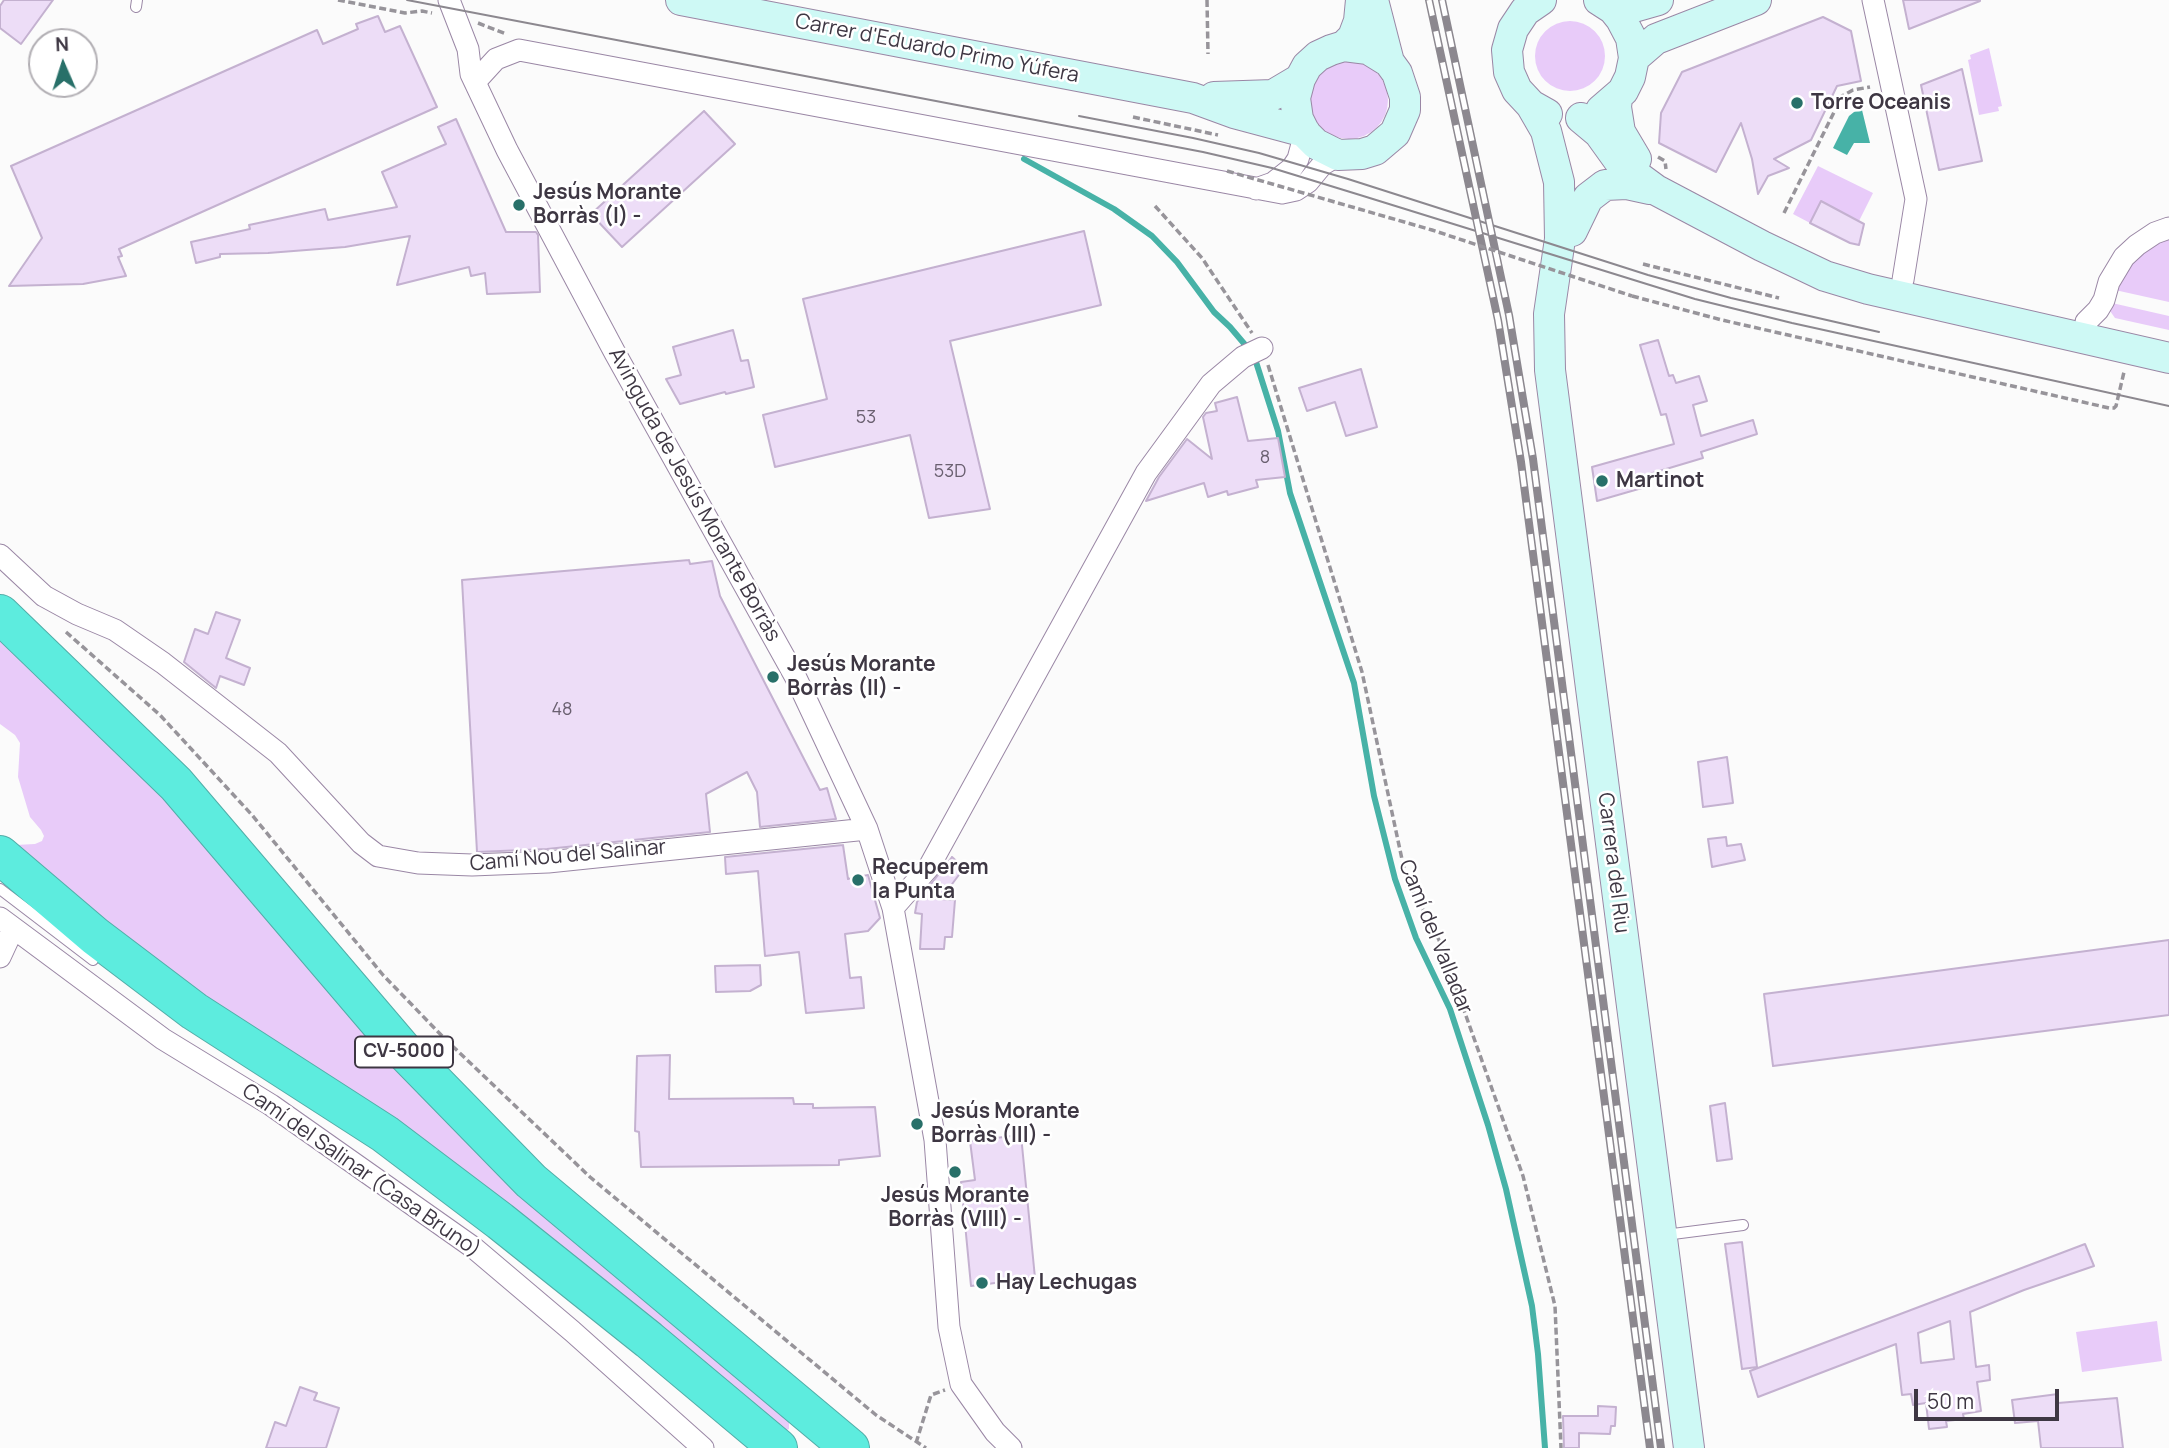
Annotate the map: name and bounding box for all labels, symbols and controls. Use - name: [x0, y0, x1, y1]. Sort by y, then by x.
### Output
- street label: Carrer d'Eduardo Primo Yúfera: [793, 9, 1081, 89]
- north arrow: [28, 28, 98, 98]
- text: N: [55, 31, 70, 57]
- place label: Torre Oceanis: [1811, 90, 1951, 116]
- marker: Torre Oceanis: [1789, 95, 1805, 111]
- place label: Jesús Morante Borràs (I) -: [533, 180, 682, 230]
- marker: Jesús Morante Borràs (I) -: [511, 197, 527, 213]
- street label: Avinguda de Jesús Morante Borràs: [603, 344, 785, 646]
- house number: 53: [856, 407, 876, 429]
- house number: 8: [1260, 447, 1270, 469]
- house number: 53D: [934, 461, 966, 483]
- place label: Martinot: [1616, 468, 1704, 494]
- marker: Martinot: [1594, 473, 1610, 489]
- place label: Jesús Morante Borràs (II) -: [787, 652, 936, 702]
- marker: Jesús Morante Borràs (II) -: [765, 669, 781, 685]
- house number: 48: [551, 699, 573, 721]
- street label: Carrera del Riu: [1592, 791, 1634, 935]
- street label: Camí Nou del Salinar: [469, 835, 667, 877]
- place label: Recuperem la Punta: [872, 855, 989, 905]
- street label: Camí del Valladar: [1393, 856, 1477, 1018]
- marker: Recuperem la Punta: [850, 872, 866, 888]
- road number: CV-5000: [355, 1036, 453, 1068]
- street label: Camí del Salinar (Casa Bruno): [237, 1079, 485, 1263]
- place label: Jesús Morante Borràs (III) -: [931, 1099, 1080, 1149]
- marker: Jesús Morante Borràs (III) -: [909, 1116, 925, 1132]
- marker: Jesús Morante Borràs (VIII) -: [947, 1164, 963, 1180]
- place label: Jesús Morante Borràs (VIII) -: [881, 1183, 1029, 1233]
- place label: Hay Lechugas: [996, 1270, 1137, 1296]
- marker: Hay Lechugas: [974, 1275, 990, 1291]
- scale bar: [1917, 1374, 2062, 1418]
- text: 50 m: [1927, 1387, 1974, 1415]

